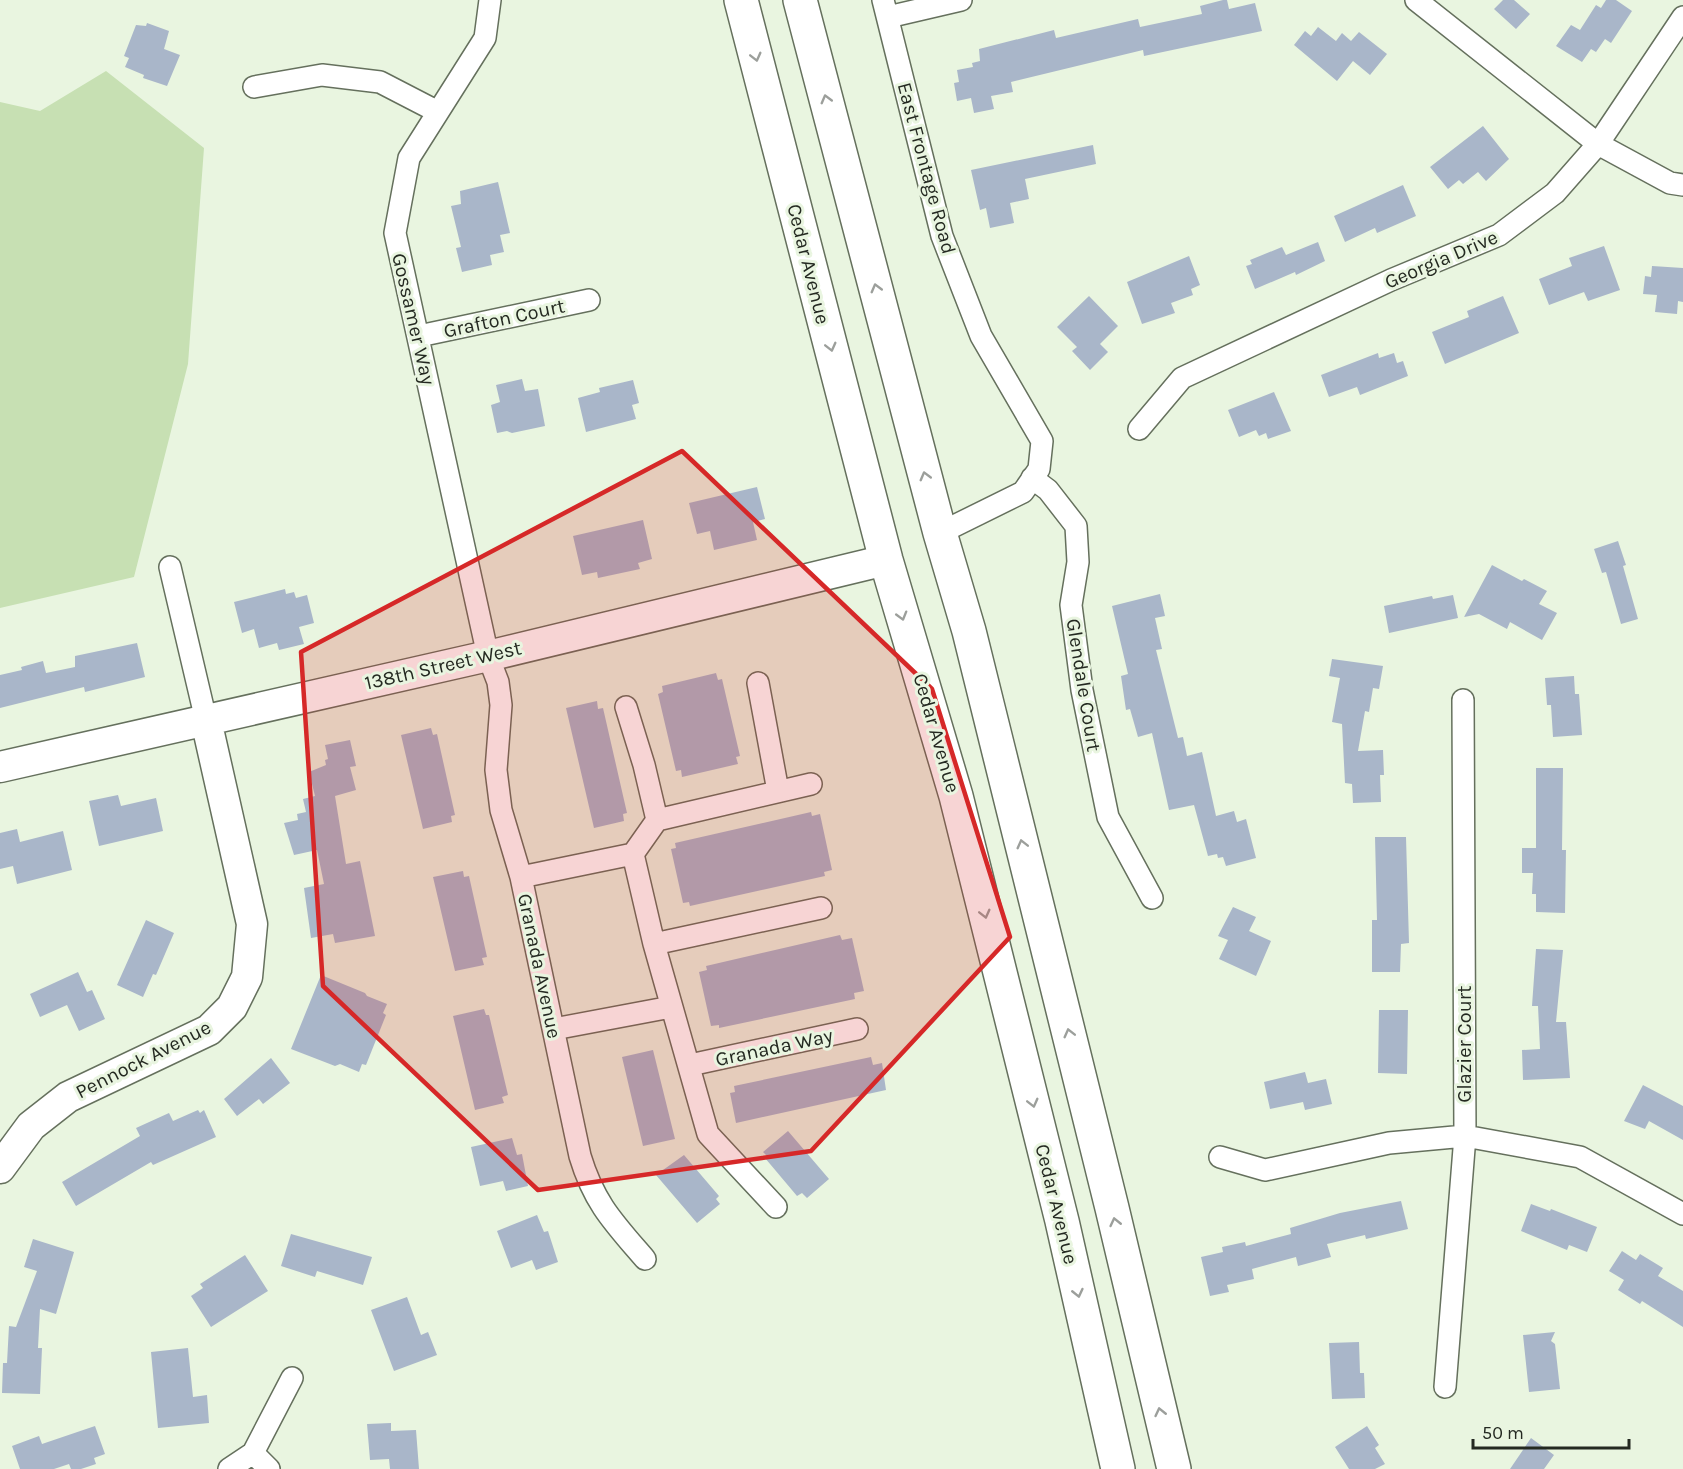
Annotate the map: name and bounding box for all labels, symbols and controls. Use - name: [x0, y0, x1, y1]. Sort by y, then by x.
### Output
- one-way arrow: [749, 51, 761, 61]
- street label: East Frontage Road: [893, 80, 960, 256]
- one-way arrow: [821, 94, 833, 105]
- street label: Cedar Avenue: [782, 202, 835, 327]
- street label: Georgia Drive: [1381, 225, 1501, 294]
- street label: Gossamer Way: [387, 251, 440, 387]
- one-way arrow: [870, 283, 883, 293]
- street label: Grafton Court: [441, 294, 567, 343]
- one-way arrow: [824, 341, 836, 352]
- one-way arrow: [920, 471, 933, 481]
- one-way arrow: [895, 610, 907, 621]
- street label: Glendale Court: [1062, 617, 1105, 754]
- street label: 138th Street West: [362, 636, 524, 695]
- street label: Cedar Avenue: [908, 671, 965, 796]
- one-way arrow: [1017, 839, 1030, 849]
- street label: Granada Avenue: [513, 892, 566, 1041]
- one-way arrow: [978, 909, 991, 919]
- street label: Glazier Court: [1453, 985, 1476, 1103]
- street label: Pennock Avenue: [72, 1015, 215, 1103]
- street label: Granada Way: [713, 1024, 835, 1071]
- one-way arrow: [1063, 1028, 1076, 1038]
- one-way arrow: [1025, 1098, 1038, 1108]
- street label: Cedar Avenue: [1030, 1142, 1083, 1267]
- one-way arrow: [1110, 1217, 1123, 1227]
- one-way arrow: [1071, 1288, 1084, 1298]
- one-way arrow: [1155, 1407, 1168, 1417]
- scale bar: [1473, 1412, 1629, 1450]
- text: 50 m: [1482, 1422, 1524, 1444]

